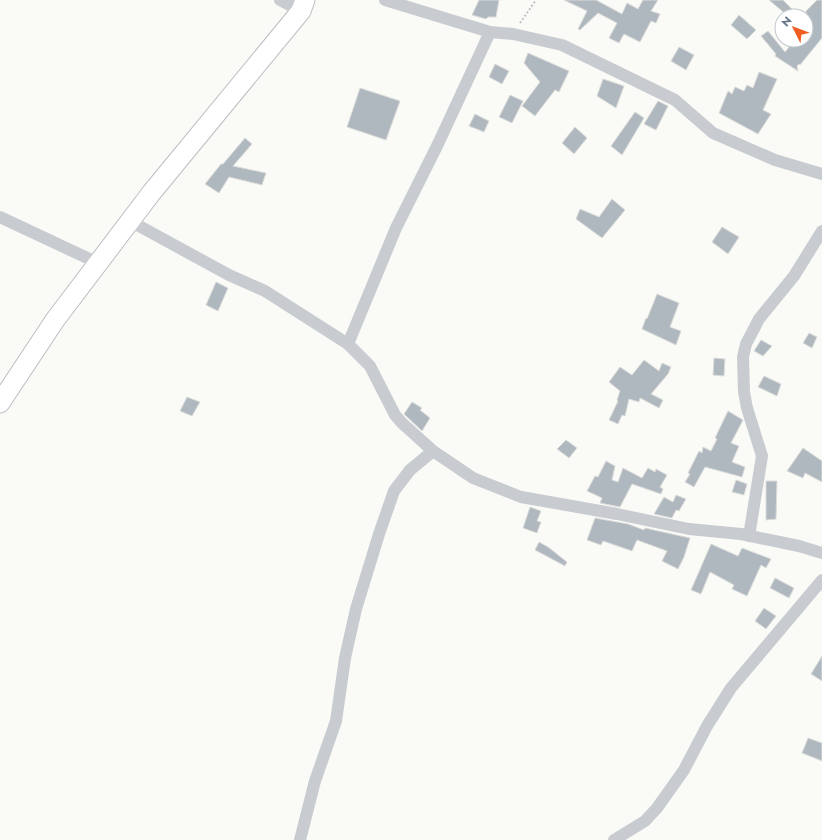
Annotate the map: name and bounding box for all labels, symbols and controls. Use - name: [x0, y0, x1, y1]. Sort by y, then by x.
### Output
- north arrow: [774, 8, 814, 48]
- text: N: [778, 13, 795, 30]

